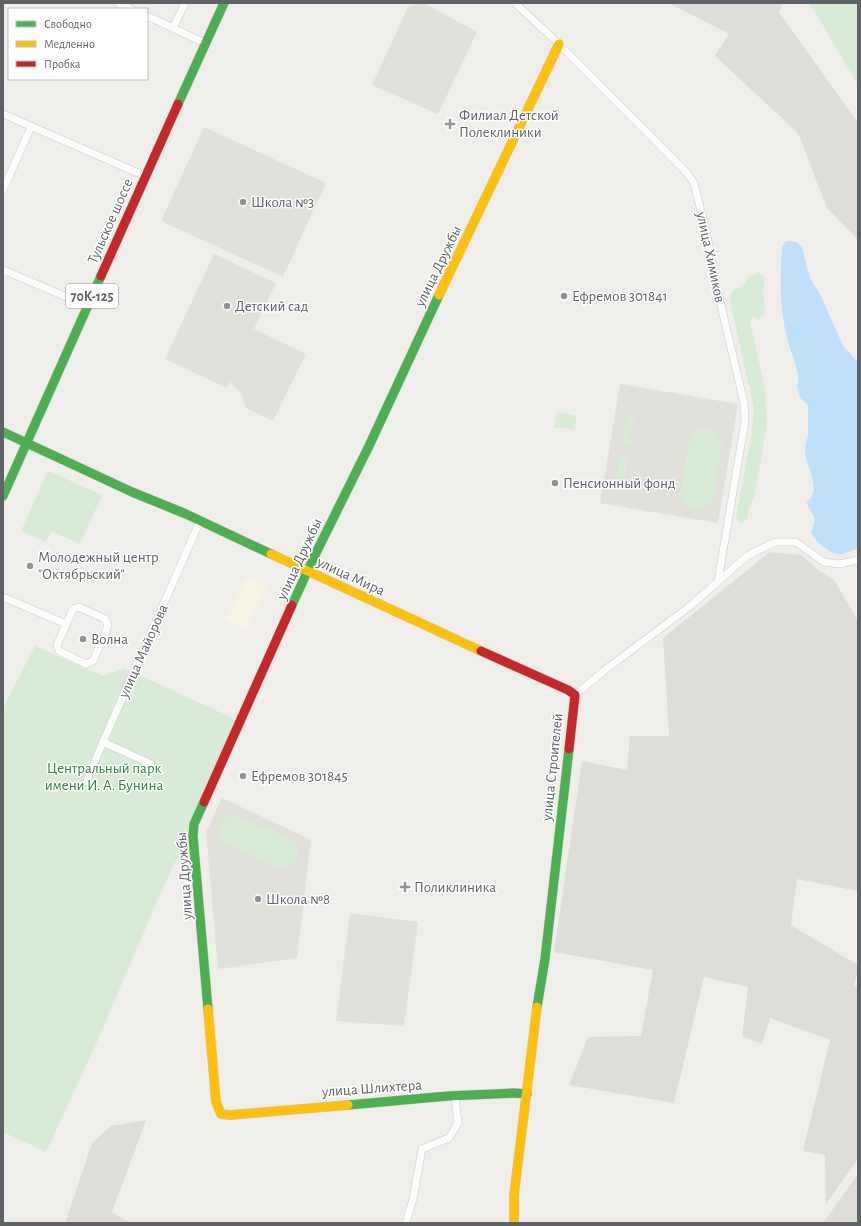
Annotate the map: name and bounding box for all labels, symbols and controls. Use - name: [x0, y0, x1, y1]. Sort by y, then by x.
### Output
- legend: [8, 8, 148, 80]
- text: Свободно: [44, 18, 92, 30]
- text: Медленно: [44, 38, 95, 50]
- text: Пробка: [44, 58, 81, 70]
- place label: Филиал Детской Полеклиники: [459, 108, 559, 140]
- marker: Филиал Детской Полеклиники: [444, 118, 456, 130]
- street label: Тульское шоссе: [85, 176, 136, 266]
- place label: Школа №3: [251, 195, 314, 210]
- marker: Школа №3: [238, 197, 248, 207]
- street label: улица Химиков: [693, 209, 727, 304]
- street label: улица Дружбы: [412, 223, 464, 310]
- road number: 70К-125: [66, 284, 118, 308]
- place label: Ефремов 301841: [572, 289, 668, 304]
- marker: Ефремов 301841: [559, 291, 569, 301]
- place label: Детский сад: [235, 299, 308, 314]
- marker: Детский сад: [222, 301, 232, 311]
- place label: Пенсионный фонд: [563, 476, 676, 491]
- marker: Пенсионный фонд: [550, 478, 560, 488]
- street label: улица Дружбы: [274, 516, 325, 603]
- place label: Молодежный центр "Октябрьский": [38, 550, 159, 582]
- street label: улица Мира: [314, 554, 387, 599]
- marker: Молодежный центр "Октябрьский": [25, 561, 35, 571]
- street label: улица Майорова: [116, 602, 171, 701]
- place label: Волна: [91, 632, 128, 647]
- marker: Волна: [78, 634, 88, 644]
- street label: улица Строителей: [539, 712, 566, 823]
- park label: Центральный парк имени И. А. Бунина: [45, 761, 163, 793]
- place label: Ефремов 301845: [251, 769, 348, 784]
- marker: Ефремов 301845: [238, 771, 248, 781]
- street label: улица Дружбы: [174, 832, 195, 921]
- place label: Поликлиника: [414, 880, 496, 895]
- marker: Поликлиника: [399, 881, 411, 893]
- place label: Школа №8: [266, 892, 330, 907]
- marker: Школа №8: [253, 894, 263, 904]
- street label: улица Шлихтера: [321, 1078, 423, 1100]

